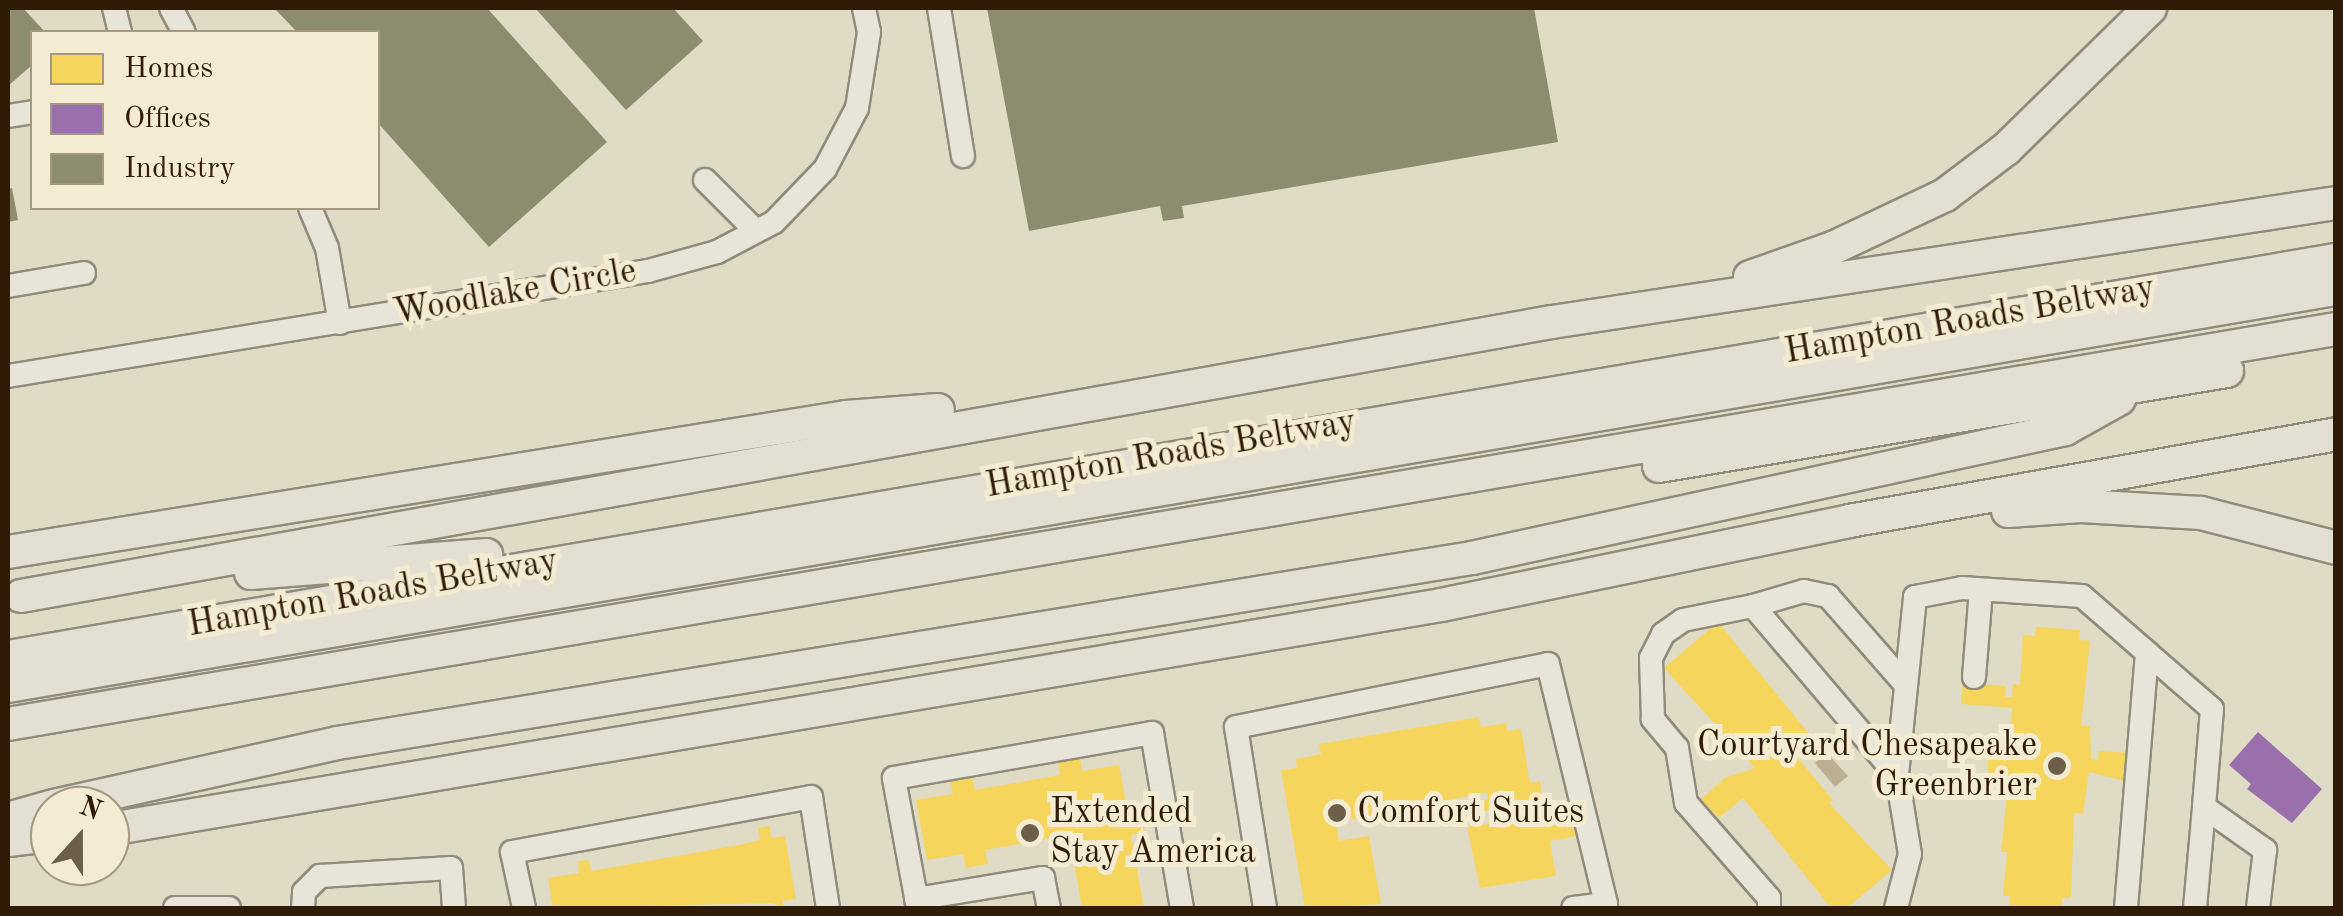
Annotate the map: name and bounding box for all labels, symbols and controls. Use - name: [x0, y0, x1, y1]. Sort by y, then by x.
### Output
- legend: [30, 30, 380, 210]
- text: Homes: [124, 54, 213, 84]
- text: Offices: [124, 104, 211, 134]
- text: Industry: [124, 154, 235, 184]
- street label: Woodlake Circle: [390, 251, 640, 335]
- street label: Hampton Roads Beltway: [1782, 268, 2158, 374]
- street label: Hampton Roads Beltway: [983, 402, 1359, 508]
- street label: Hampton Roads Beltway: [185, 541, 561, 647]
- place label: Courtyard Chesapeake Greenbrier: [1697, 725, 2037, 807]
- marker: Courtyard Chesapeake Greenbrier: [2046, 755, 2068, 777]
- north arrow: [30, 786, 130, 886]
- place label: Extended Stay America: [1050, 792, 1256, 874]
- place label: Comfort Suites: [1357, 792, 1584, 834]
- text: N: [75, 793, 105, 827]
- marker: Comfort Suites: [1326, 802, 1348, 824]
- marker: Extended Stay America: [1019, 822, 1041, 844]

